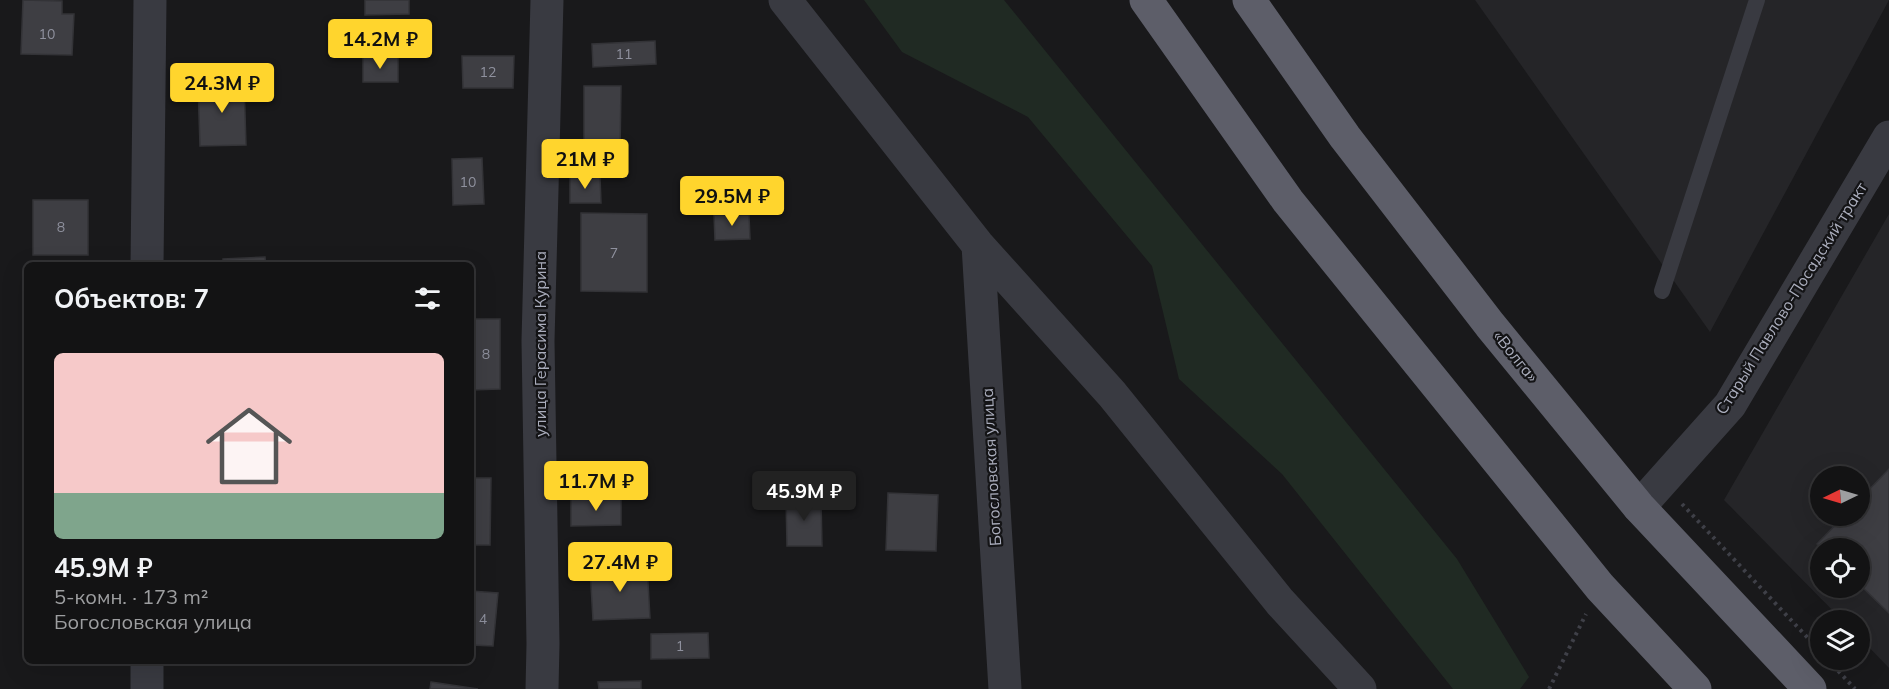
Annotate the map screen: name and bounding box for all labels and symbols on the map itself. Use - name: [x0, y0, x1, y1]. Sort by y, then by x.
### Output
- pin: 14.2M ₽: [325, 19, 435, 70]
- house number: 10: [39, 25, 55, 43]
- house number: 11: [616, 45, 632, 63]
- pin: 24.3M ₽: [167, 63, 277, 114]
- house number: 12: [480, 63, 496, 81]
- pin: 21M ₽: [543, 139, 627, 190]
- house number: 10: [460, 173, 476, 191]
- pin: 29.5M ₽: [677, 176, 787, 227]
- street label: Старый Павлово-Посадский тракт: [1711, 178, 1871, 418]
- house number: 8: [57, 218, 65, 236]
- house number: 7: [610, 244, 618, 262]
- street label: улица Герасима Курина: [530, 251, 550, 437]
- street label: «Волга»: [1489, 326, 1543, 386]
- house number: 8: [482, 345, 490, 363]
- street label: Богословская улица: [977, 387, 1005, 547]
- pin: 11.7M ₽: [541, 461, 651, 512]
- north arrow: [1810, 466, 1870, 526]
- pin: 45.9M ₽: [749, 471, 859, 522]
- pin: 27.4M ₽: [565, 542, 675, 593]
- house number: 4: [479, 610, 488, 628]
- house number: 1: [676, 637, 684, 655]

